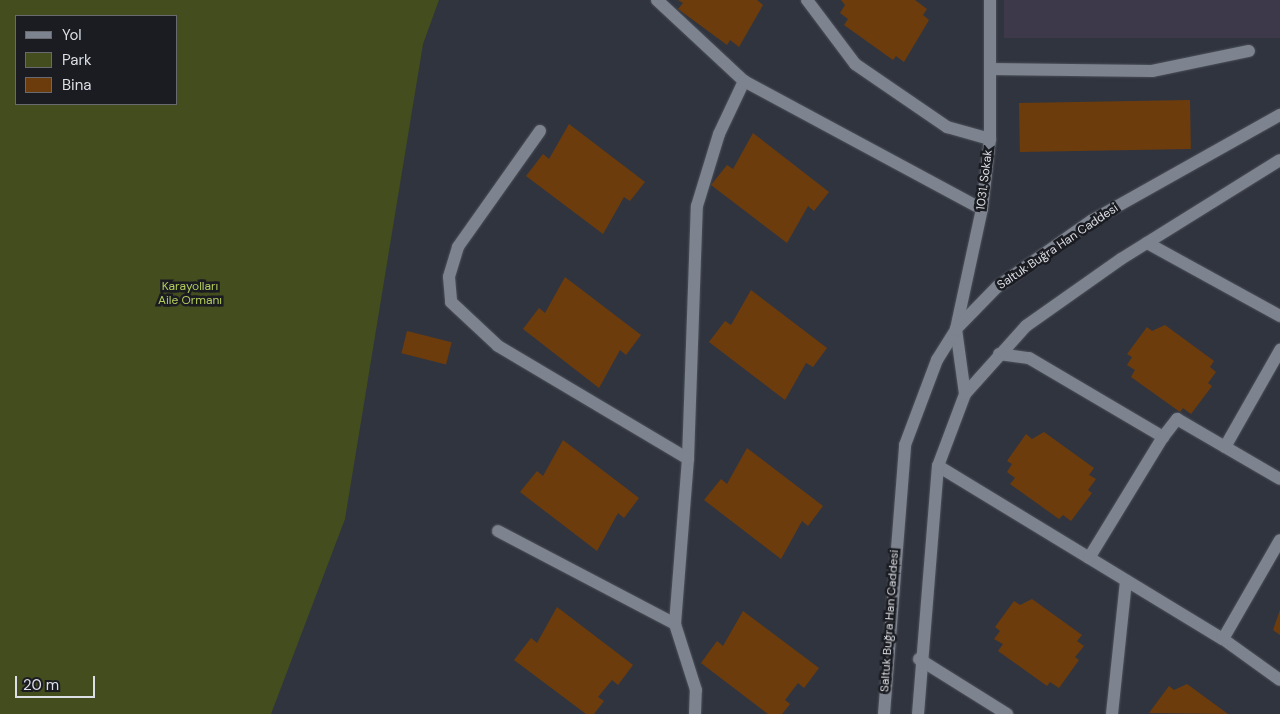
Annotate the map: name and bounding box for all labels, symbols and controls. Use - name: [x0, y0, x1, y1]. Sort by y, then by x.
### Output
- legend: [15, 15, 178, 105]
- text: Yol: [62, 25, 82, 45]
- text: Park: [62, 50, 92, 70]
- text: Bina: [62, 75, 91, 95]
- street label: 1031. Sokak: [974, 149, 996, 211]
- street label: Saltuk Buğra Han Caddesi: [995, 201, 1121, 293]
- park label: Karayolları Aile Ormanı: [158, 280, 222, 308]
- street label: Saltuk Buğra Han Caddesi: [878, 549, 902, 693]
- scale bar: [18, 666, 98, 698]
- text: 20 m: [23, 675, 59, 695]

